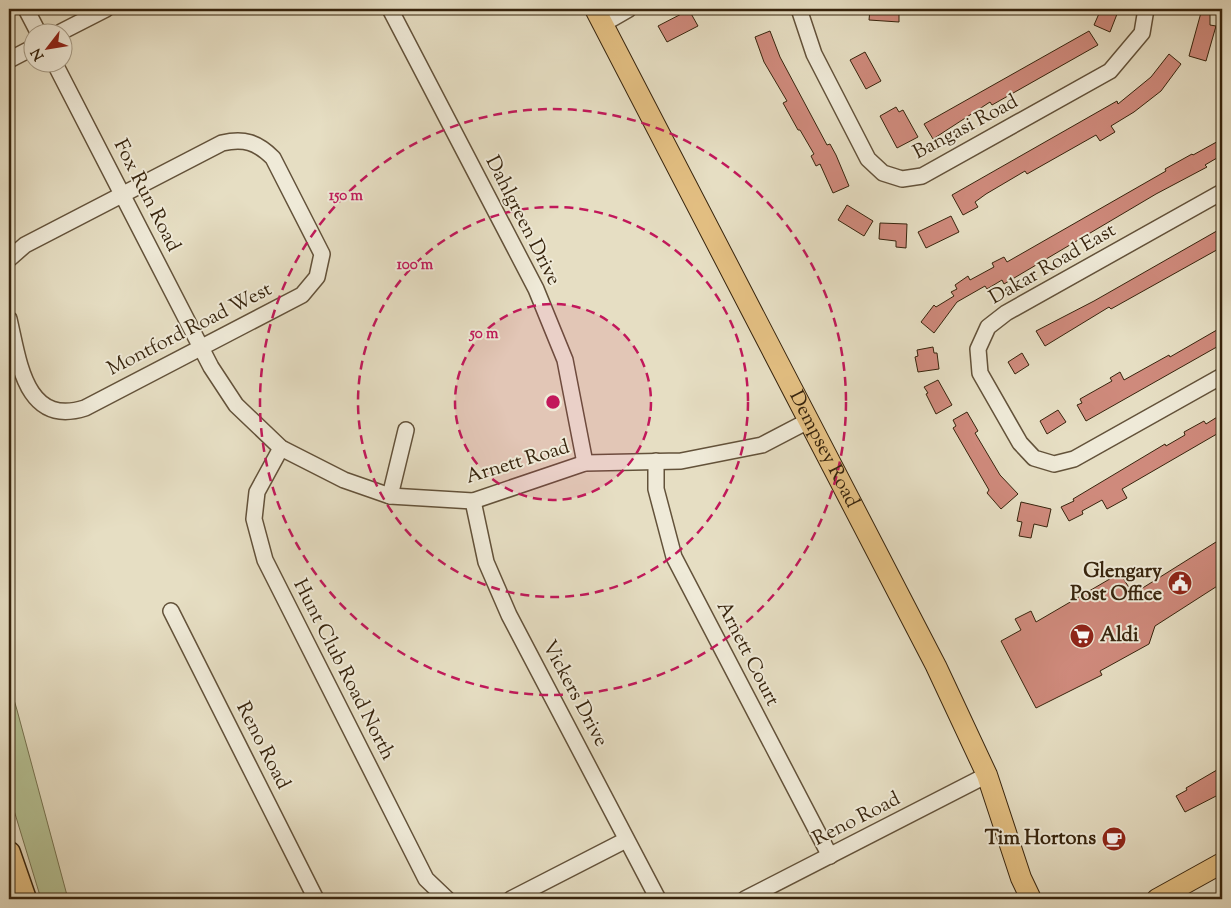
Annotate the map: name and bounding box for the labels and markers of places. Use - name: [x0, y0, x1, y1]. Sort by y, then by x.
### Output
- centre of rings: [544, 393, 562, 411]
- place label: Glengary Post Office: [1070, 558, 1162, 610]
- public building icon: Glengary Post Office: [1167, 570, 1193, 596]
- place label: Aldi: [1100, 622, 1139, 651]
- supermarket icon: Aldi: [1069, 623, 1095, 649]
- place label: Tim Hortons: [985, 825, 1096, 854]
- cafe icon: Tim Hortons: [1101, 826, 1127, 852]

